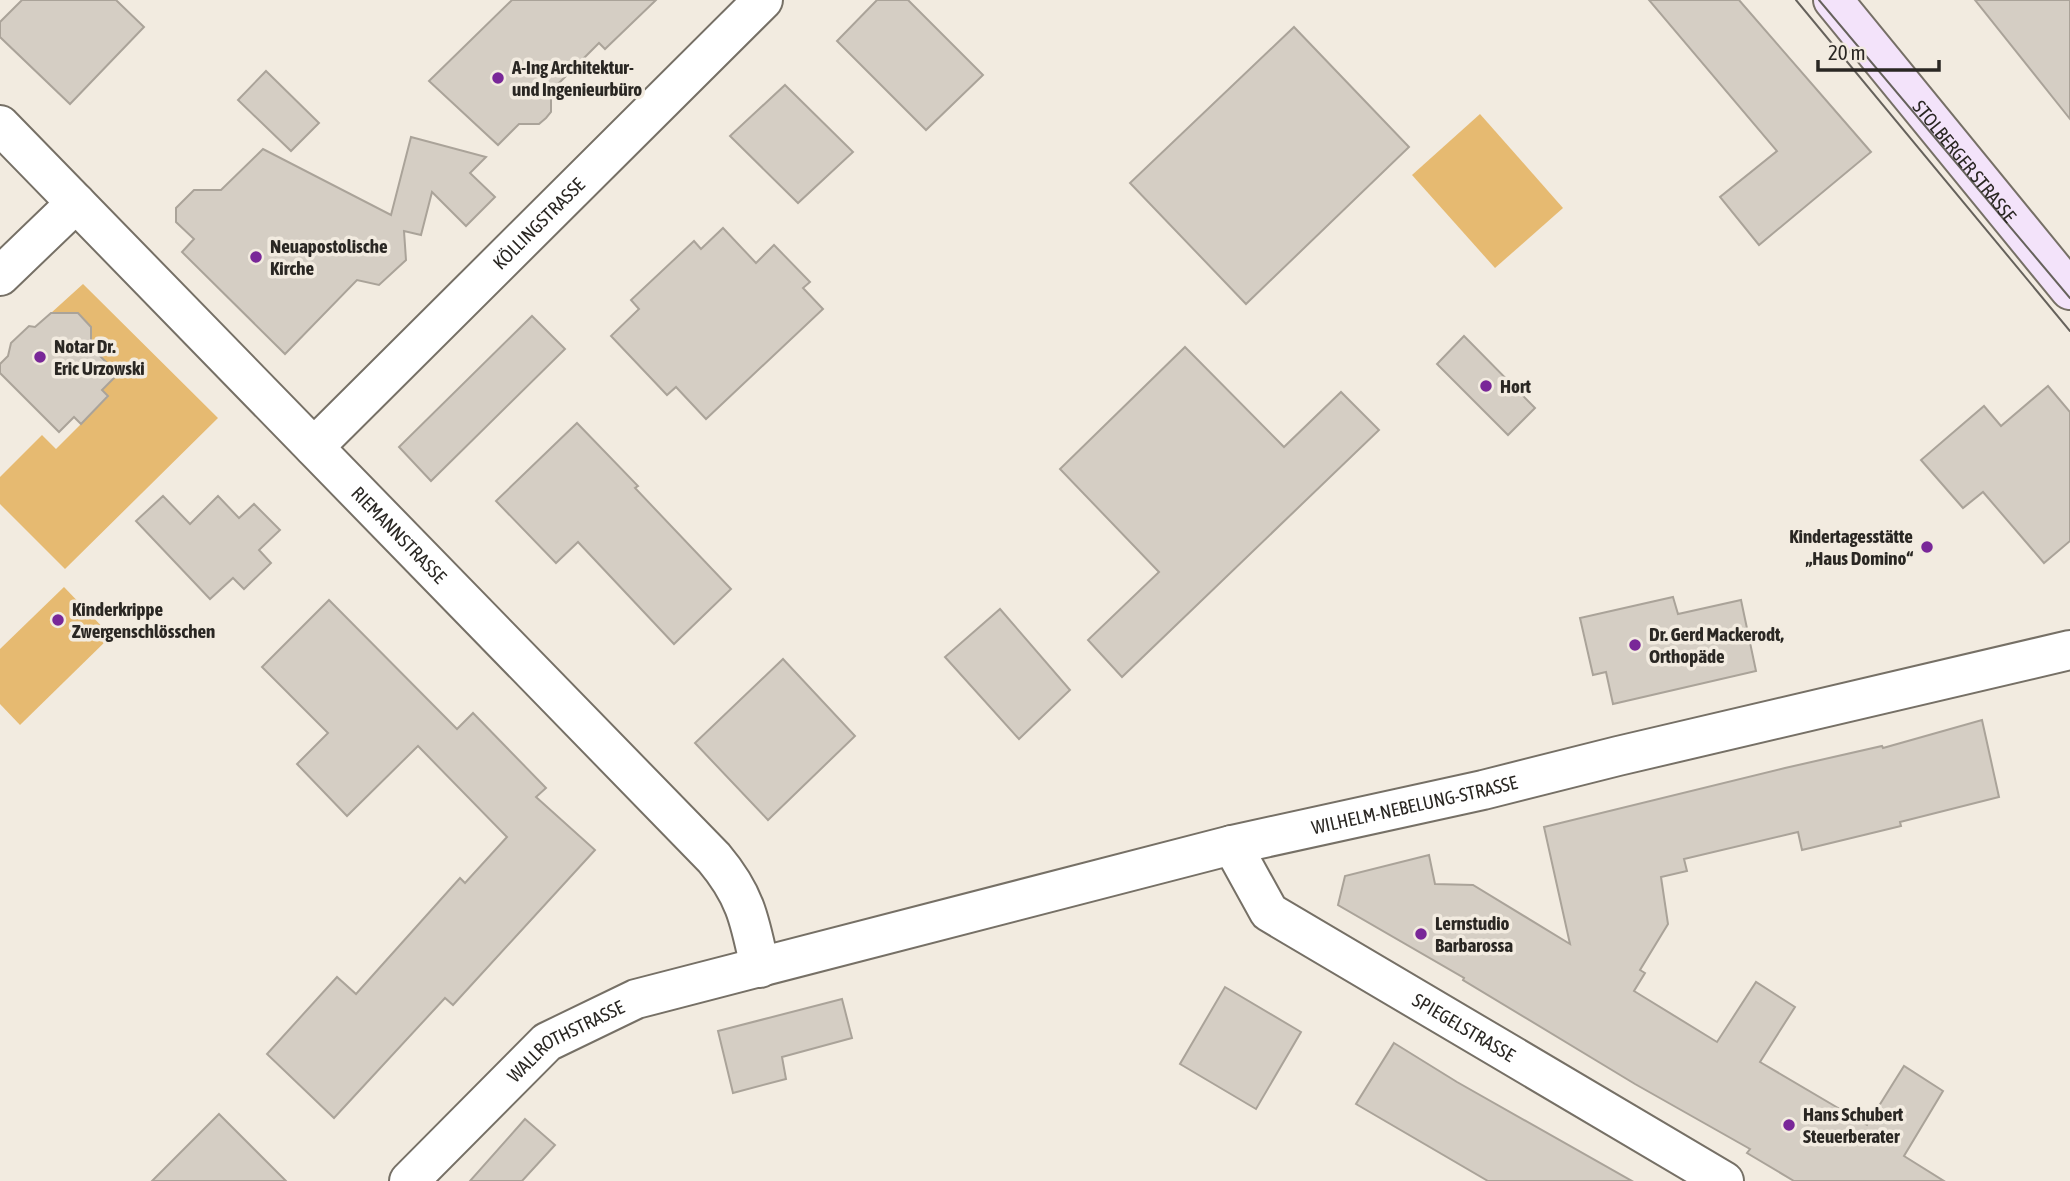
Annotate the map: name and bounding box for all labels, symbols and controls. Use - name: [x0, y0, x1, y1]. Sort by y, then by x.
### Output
- scale bar: [1818, 28, 1939, 72]
- text: 20 m: [1828, 40, 1866, 64]
- place label: A-Ing Architektur- und Ingenieurbüro: [511, 56, 642, 100]
- marker: A-Ing Architektur- und Ingenieurbüro: [490, 70, 506, 86]
- street label: STOLBERGER STRASSE: [1909, 96, 2021, 226]
- street label: KÖLLINGSTRASSE: [488, 173, 589, 273]
- place label: Neuapostolische Kirche: [270, 235, 388, 279]
- marker: Neuapostolische Kirche: [248, 249, 264, 265]
- place label: Notar Dr. Eric Urzowski: [54, 335, 145, 379]
- marker: Notar Dr. Eric Urzowski: [32, 349, 48, 365]
- place label: Hort: [1500, 375, 1531, 397]
- marker: Hort: [1478, 378, 1494, 394]
- street label: RIEMANNSTRASSE: [347, 482, 451, 588]
- place label: Kindertagesstätte „Haus Domino“: [1789, 525, 1913, 569]
- marker: Kindertagesstätte „Haus Domino“: [1919, 539, 1935, 555]
- place label: Kinderkrippe Zwergenschlösschen: [72, 598, 215, 642]
- marker: Kinderkrippe Zwergenschlösschen: [50, 612, 66, 628]
- place label: Dr. Gerd Mackerodt, Orthopäde: [1649, 623, 1785, 667]
- marker: Dr. Gerd Mackerodt, Orthopäde: [1627, 637, 1643, 653]
- street label: WILHELM-NEBELUNG-STRASSE: [1309, 771, 1520, 838]
- place label: Lernstudio Barbarossa: [1435, 912, 1513, 956]
- marker: Lernstudio Barbarossa: [1413, 926, 1429, 942]
- street label: SPIEGELSTRASSE: [1409, 989, 1519, 1066]
- street label: WALLROTHSTRASSE: [503, 995, 628, 1087]
- place label: Hans Schubert Steuerberater: [1803, 1103, 1904, 1147]
- marker: Hans Schubert Steuerberater: [1781, 1117, 1797, 1133]

